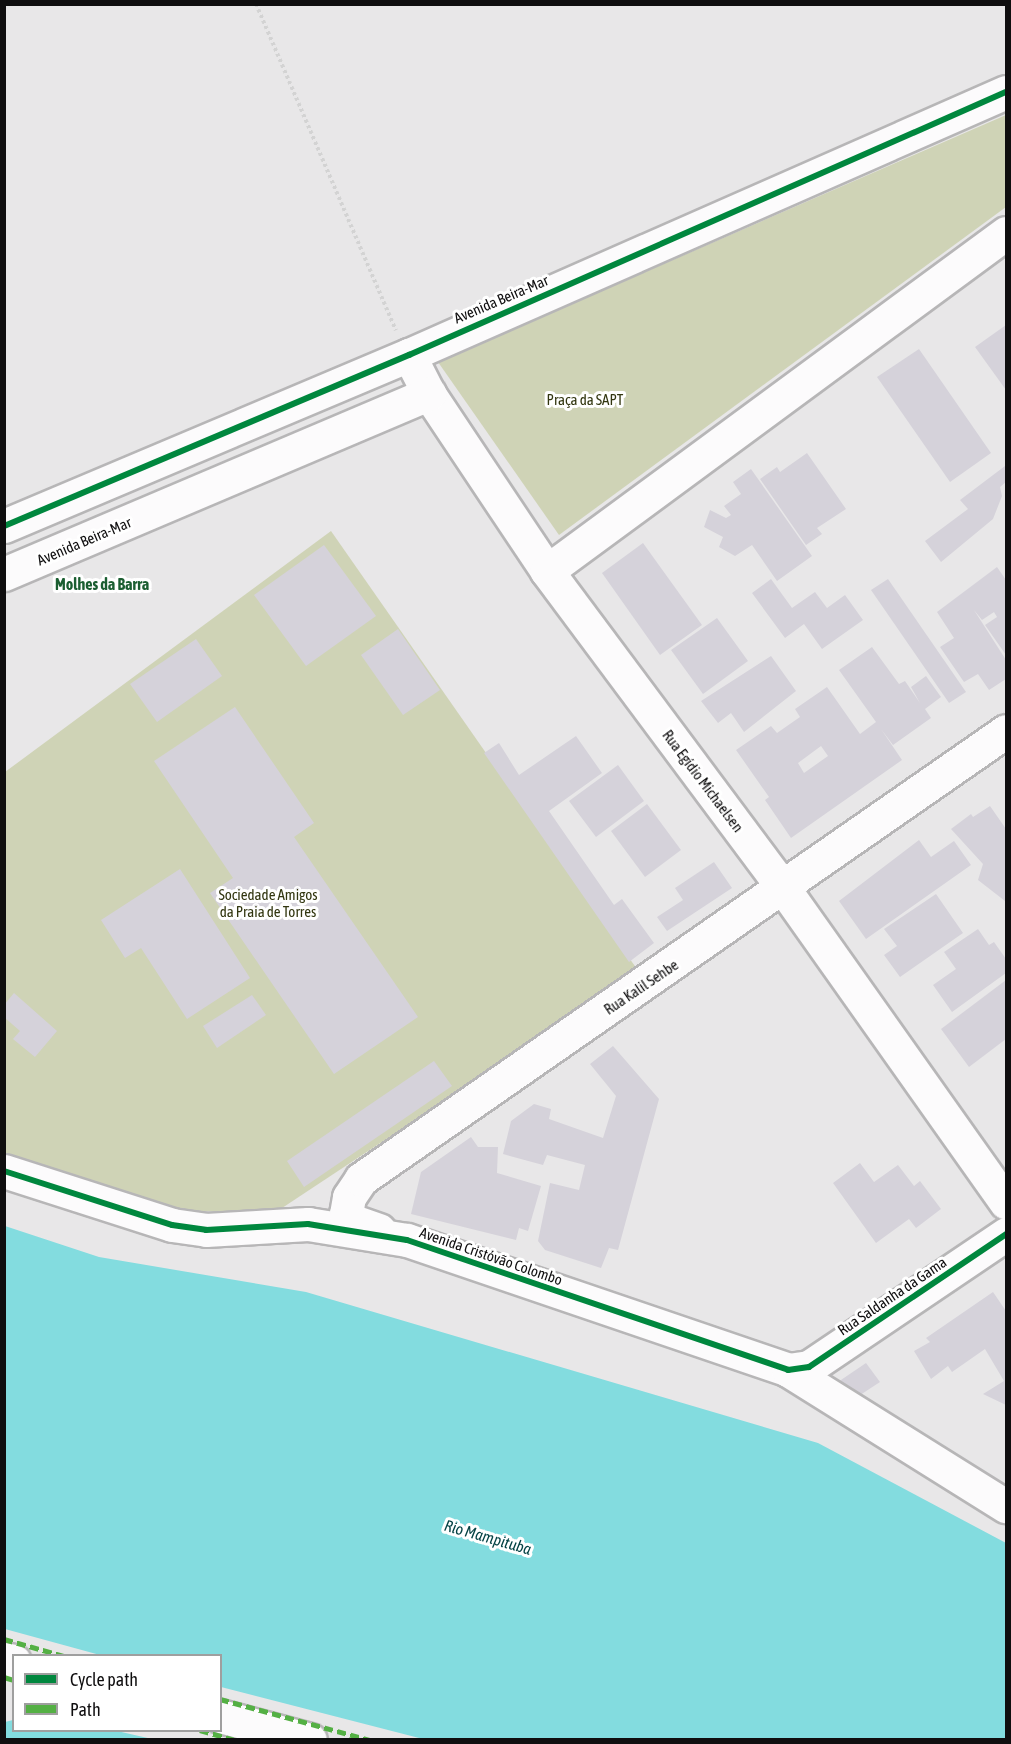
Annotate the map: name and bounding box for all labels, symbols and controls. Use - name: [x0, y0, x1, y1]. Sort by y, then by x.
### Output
- street label: Avenida Beira-Mar: [451, 271, 551, 327]
- park label: Praça da SAPT: [547, 391, 623, 409]
- street label: Avenida Beira-Mar: [34, 513, 134, 569]
- district label: Molhes da Barra: [55, 574, 149, 594]
- street label: Rua Egídio Michaelsen: [659, 726, 747, 836]
- park label: Sociedade Amigos da Praia de Torres: [218, 885, 318, 920]
- street label: Rua Kalil Sehbe: [601, 956, 681, 1018]
- street label: Avenida Cristóvão Colombo: [417, 1223, 565, 1289]
- street label: Rua Saldanha da Gama: [834, 1253, 950, 1339]
- water label: Rio Mampituba: [442, 1515, 534, 1559]
- legend: [12, 1654, 222, 1732]
- text: Cycle path: [70, 1669, 138, 1690]
- text: Path: [70, 1699, 101, 1720]

